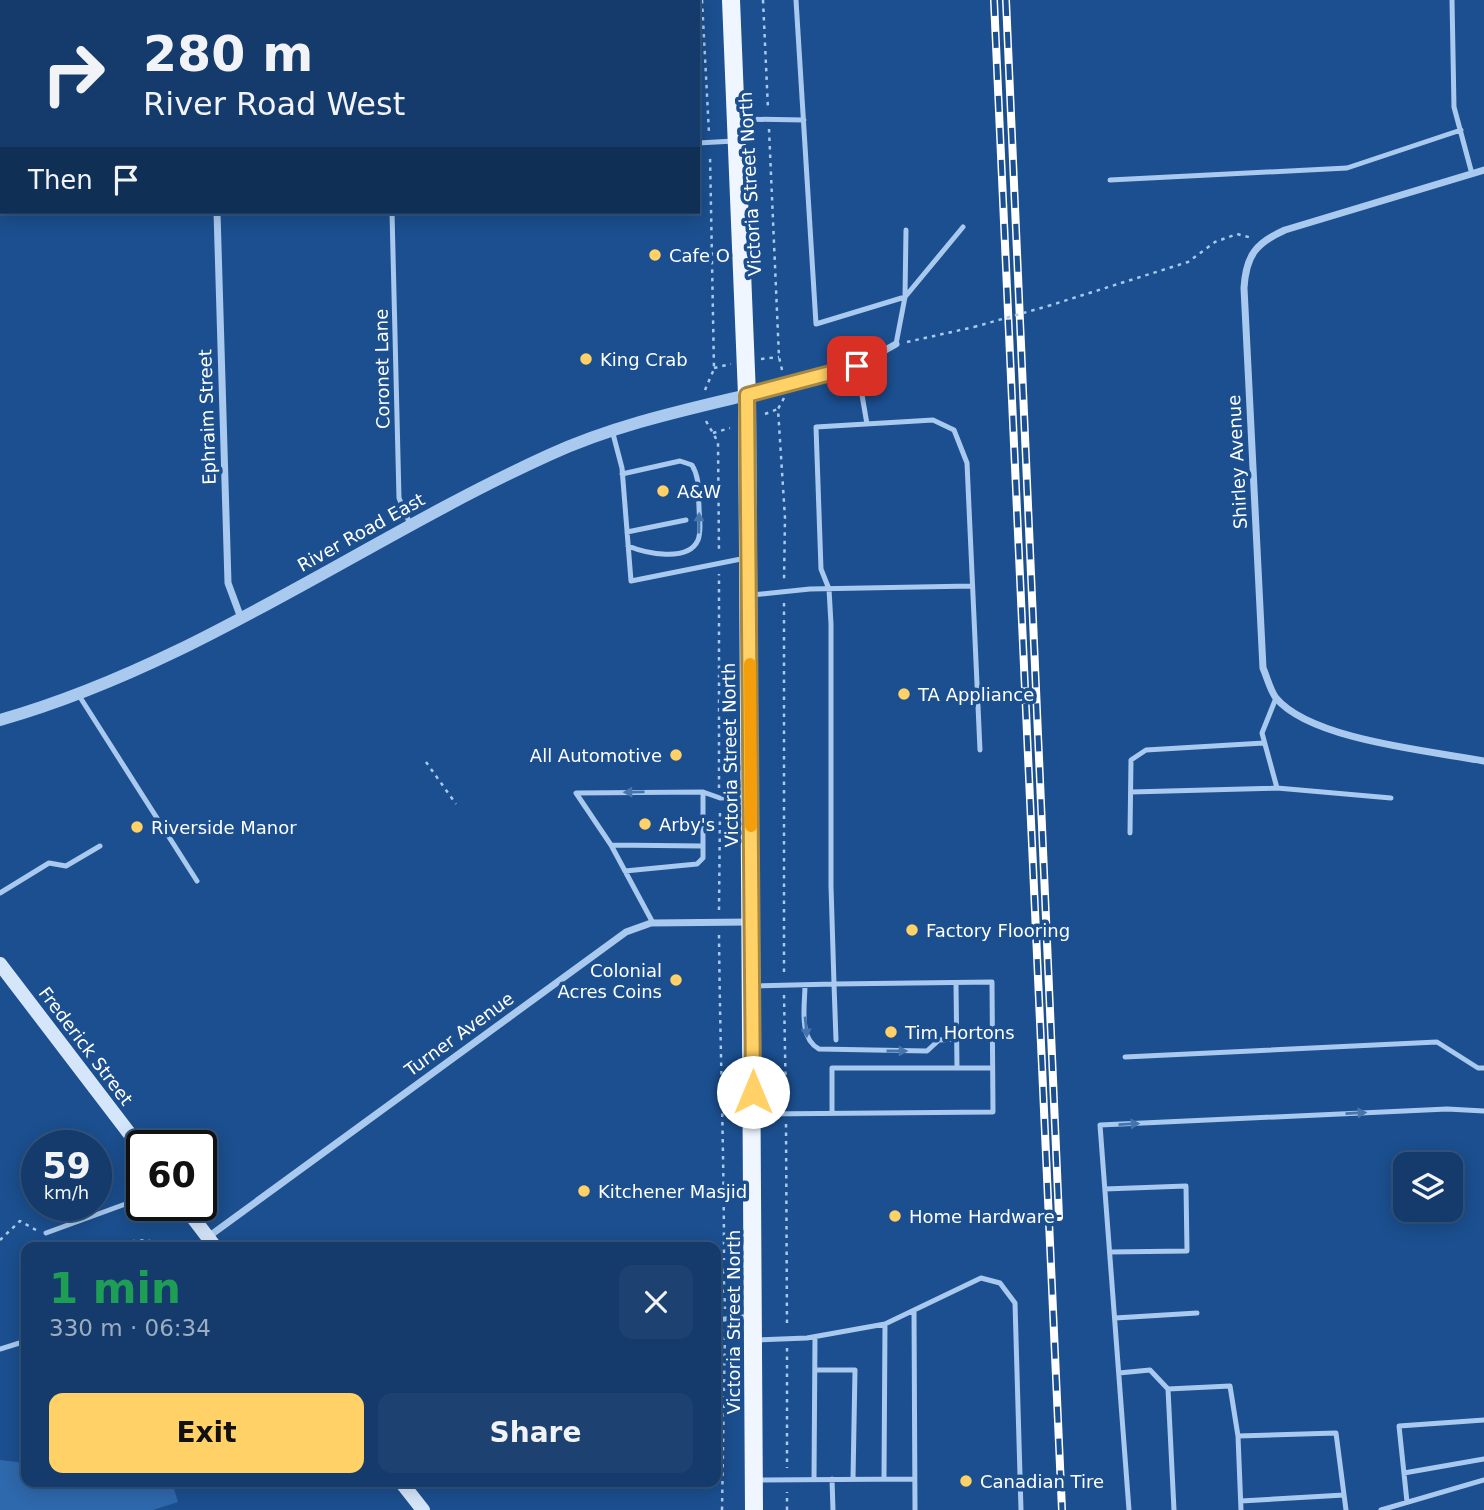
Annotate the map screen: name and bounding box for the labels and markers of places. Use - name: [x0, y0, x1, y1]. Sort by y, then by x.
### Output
- place label: Cafe O: [669, 245, 730, 266]
- marker: Cafe O: [647, 247, 663, 263]
- pin: [827, 336, 887, 396]
- place label: King Crab: [600, 349, 688, 370]
- marker: King Crab: [578, 351, 594, 367]
- place label: A&W: [677, 481, 721, 502]
- marker: A&W: [655, 483, 671, 499]
- place label: TA Appliance: [917, 684, 1034, 705]
- marker: TA Appliance: [896, 686, 912, 702]
- place label: All Automotive: [530, 745, 662, 766]
- marker: All Automotive: [668, 747, 684, 763]
- place label: Arby's: [659, 814, 715, 835]
- marker: Arby's: [637, 816, 653, 832]
- place label: Riverside Manor: [151, 817, 297, 838]
- marker: Riverside Manor: [129, 819, 145, 835]
- place label: Factory Flooring: [926, 920, 1070, 941]
- marker: Factory Flooring: [904, 922, 920, 938]
- place label: Colonial Acres Coins: [558, 960, 662, 1002]
- marker: Colonial Acres Coins: [668, 972, 684, 988]
- place label: Tim Hortons: [904, 1022, 1015, 1043]
- marker: Tim Hortons: [883, 1024, 899, 1040]
- place label: Kitchener Masjid: [598, 1181, 747, 1202]
- marker: Kitchener Masjid: [576, 1183, 592, 1199]
- place label: Home Hardware: [909, 1206, 1055, 1227]
- marker: Home Hardware: [887, 1208, 903, 1224]
- place label: Canadian Tire: [980, 1471, 1104, 1492]
- marker: Canadian Tire: [958, 1473, 974, 1489]

